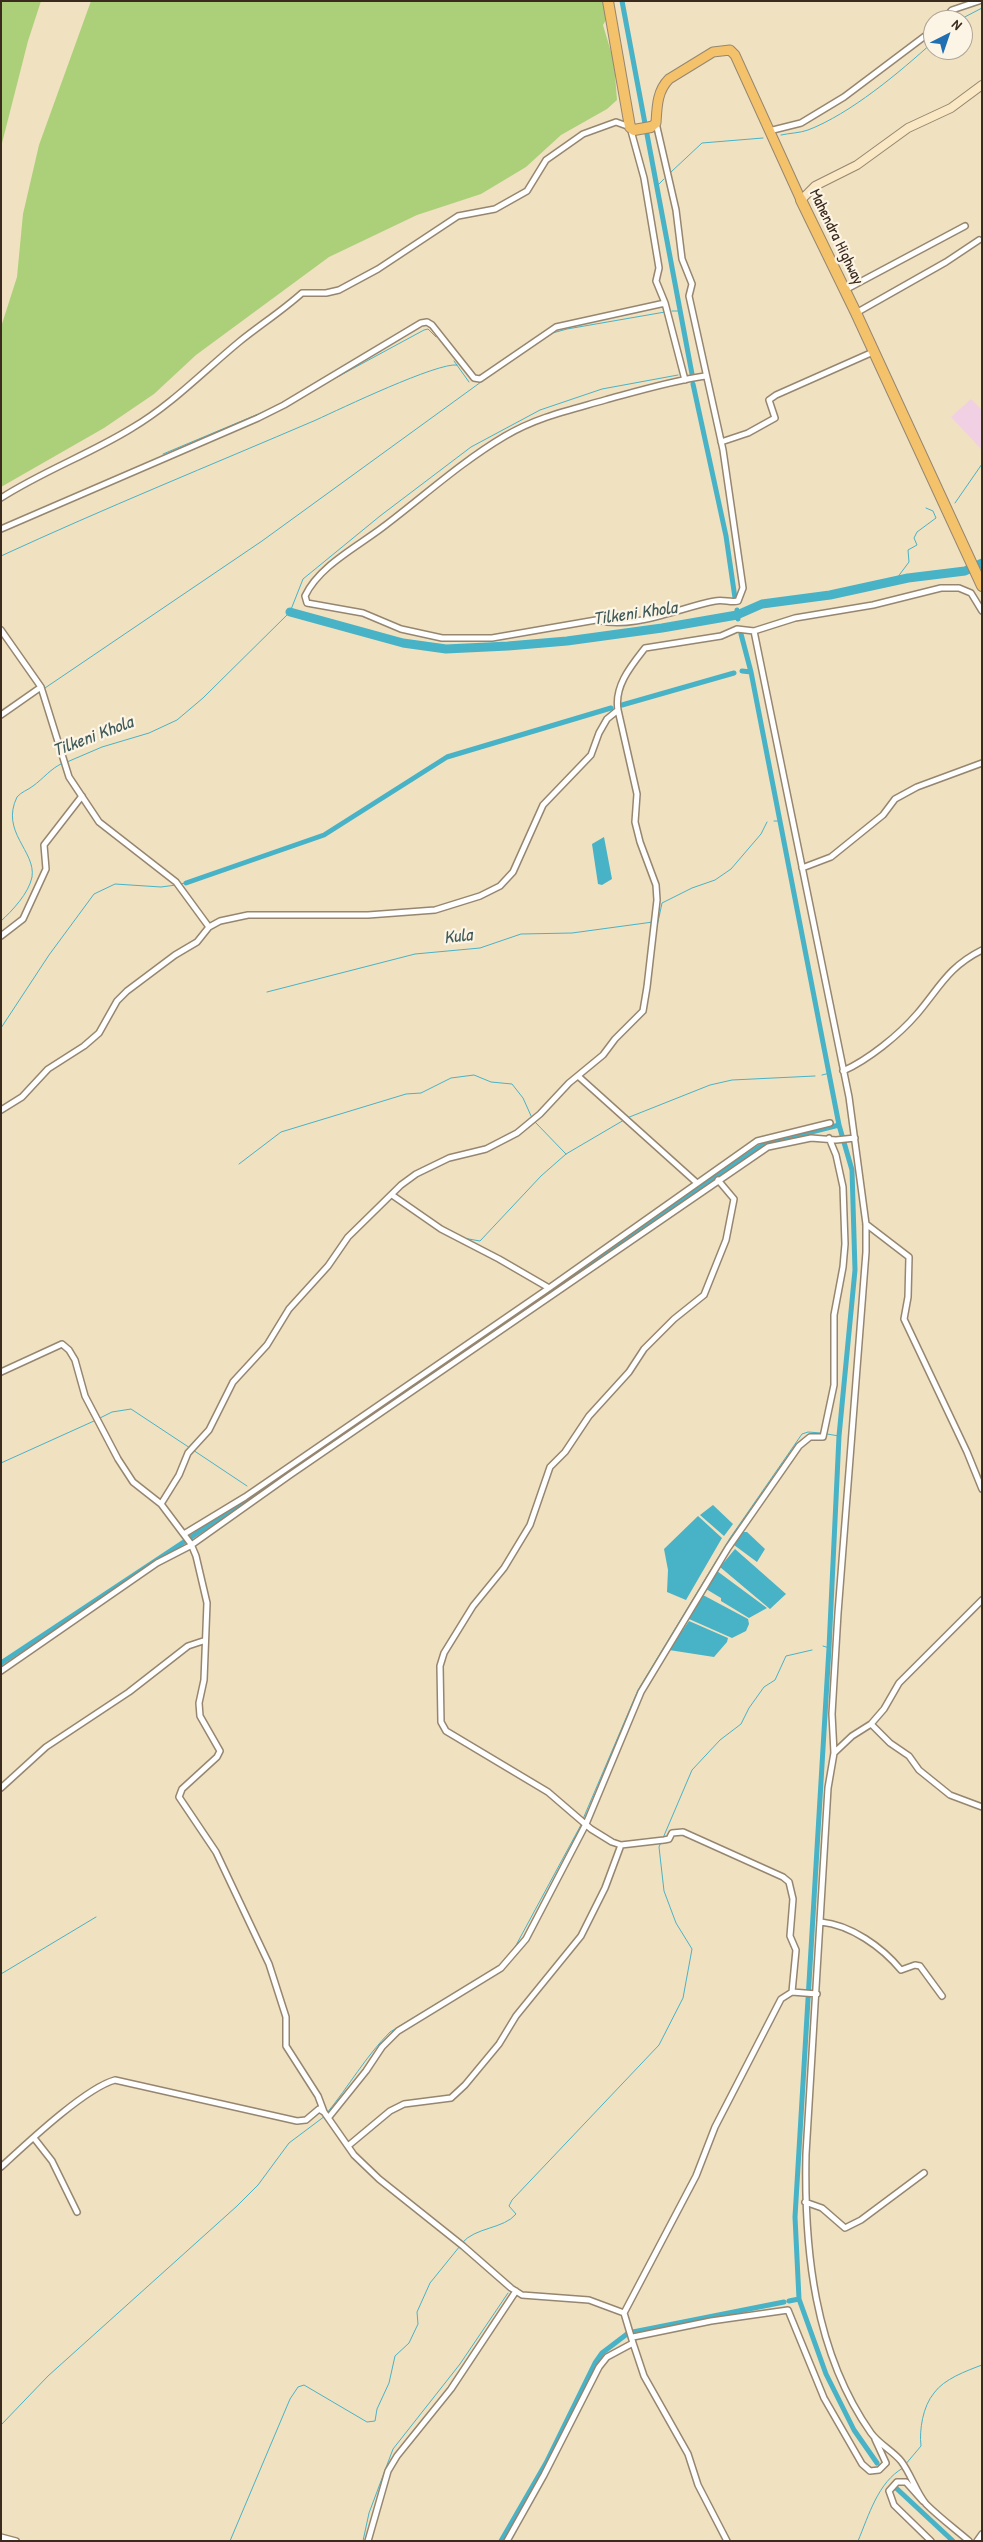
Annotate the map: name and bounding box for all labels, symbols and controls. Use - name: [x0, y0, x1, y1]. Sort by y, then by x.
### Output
- north arrow: [923, 10, 973, 60]
- text: N: [948, 14, 967, 34]
- street label: Mahendra Highway: [805, 186, 867, 288]
- water label: Tilkeni Khola: [592, 597, 678, 631]
- water label: Tilkeni Khola: [50, 712, 136, 762]
- water label: Kula: [443, 925, 473, 949]

